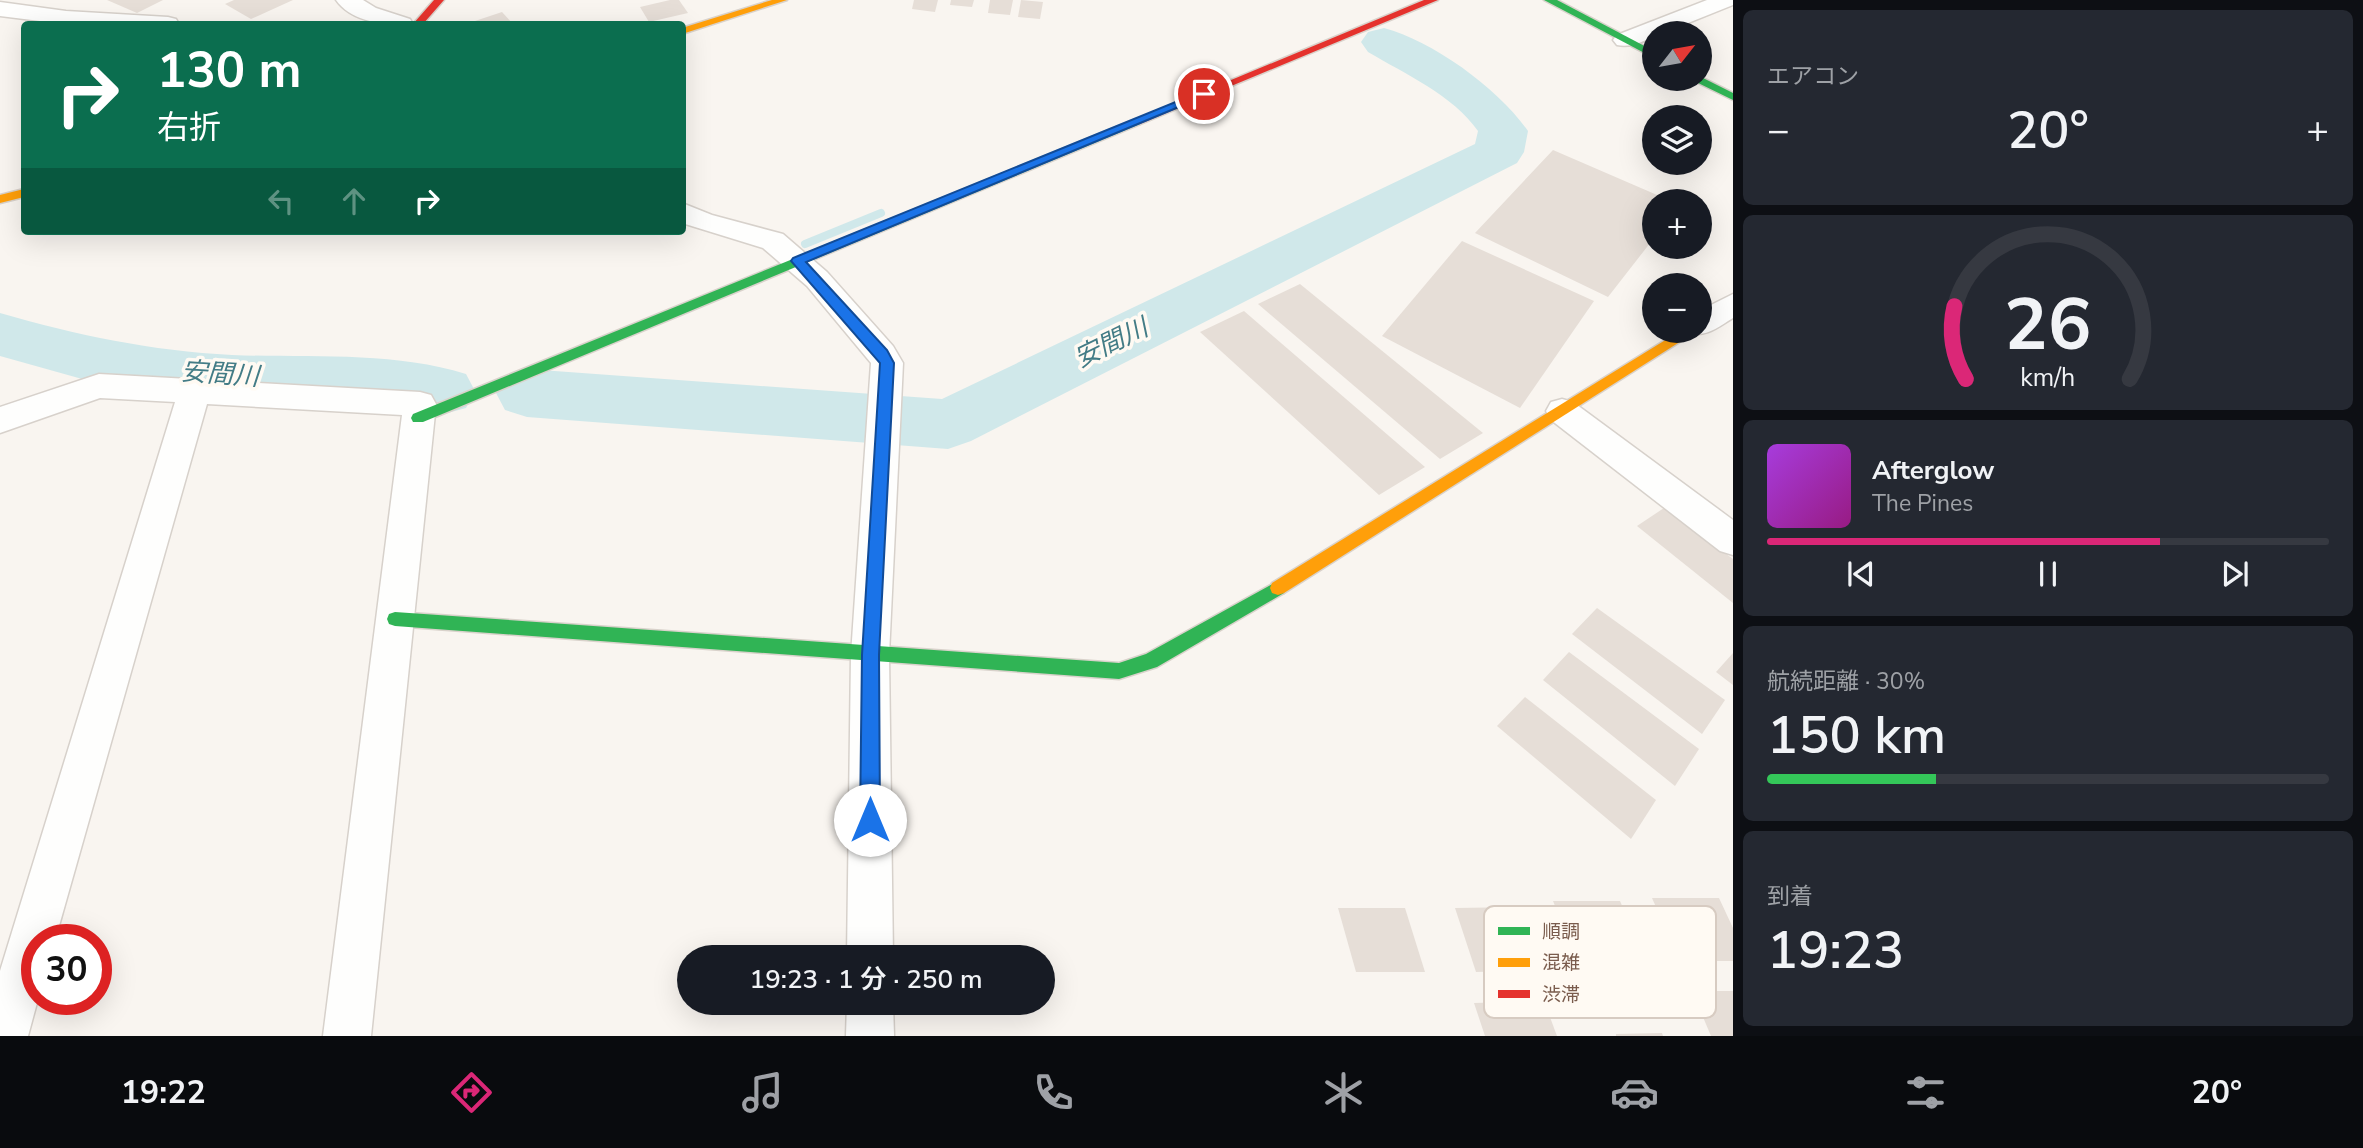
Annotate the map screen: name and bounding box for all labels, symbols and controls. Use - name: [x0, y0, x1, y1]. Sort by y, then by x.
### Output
- north arrow: [1642, 21, 1712, 91]
- map controls: [1642, 21, 1712, 343]
- text: 130 m: [157, 37, 301, 104]
- icon: right: [42, 49, 133, 140]
- text: エアコン: [1767, 61, 1859, 92]
- pin: [1174, 64, 1234, 124]
- icon: arrive: [1185, 75, 1223, 113]
- text: 20°: [2007, 95, 2089, 166]
- button: layers: [1642, 105, 1712, 175]
- text: −: [1767, 105, 1790, 156]
- text: +: [2306, 105, 2329, 156]
- text: 右折: [157, 106, 221, 149]
- icon: left: [262, 182, 300, 220]
- icon: ahead: [335, 182, 373, 220]
- icon: right: [408, 182, 446, 220]
- button: +: [1642, 189, 1712, 259]
- button: −: [1642, 273, 1712, 343]
- text: 26: [2004, 275, 2092, 375]
- water label: 安間川: [1068, 309, 1156, 376]
- water label: 安間川: [180, 354, 263, 394]
- text: km/h: [2020, 361, 2076, 395]
- text: Afterglow: [1872, 453, 1995, 488]
- text: The Pines: [1872, 488, 1973, 519]
- icon: previous: [1842, 555, 1880, 593]
- icon: pause: [2029, 555, 2067, 593]
- icon: next: [2216, 555, 2254, 593]
- text: 航続距離 · 30%: [1767, 666, 1925, 697]
- text: 150 km: [1767, 700, 1946, 771]
- position arrow: [833, 783, 907, 857]
- text: 到着: [1767, 881, 1813, 912]
- legend: [1484, 906, 1716, 1018]
- text: 19:23: [1767, 915, 1904, 986]
- text: 順調: [1542, 919, 1580, 945]
- speed limit sign: 30: [21, 924, 112, 1015]
- text: 混雑: [1542, 950, 1580, 976]
- text: 19:23 · 1 分 · 250 m: [750, 962, 982, 997]
- text: 渋滞: [1542, 982, 1580, 1008]
- icon: directions: [447, 1068, 496, 1117]
- icon: music: [738, 1068, 787, 1117]
- icon: phone: [1029, 1068, 1078, 1117]
- icon: climate: [1319, 1068, 1368, 1117]
- icon: car: [1610, 1068, 1659, 1117]
- icon: filters: [1901, 1068, 1950, 1117]
- text: 19:22: [121, 1071, 206, 1114]
- text: 20°: [2192, 1071, 2242, 1114]

